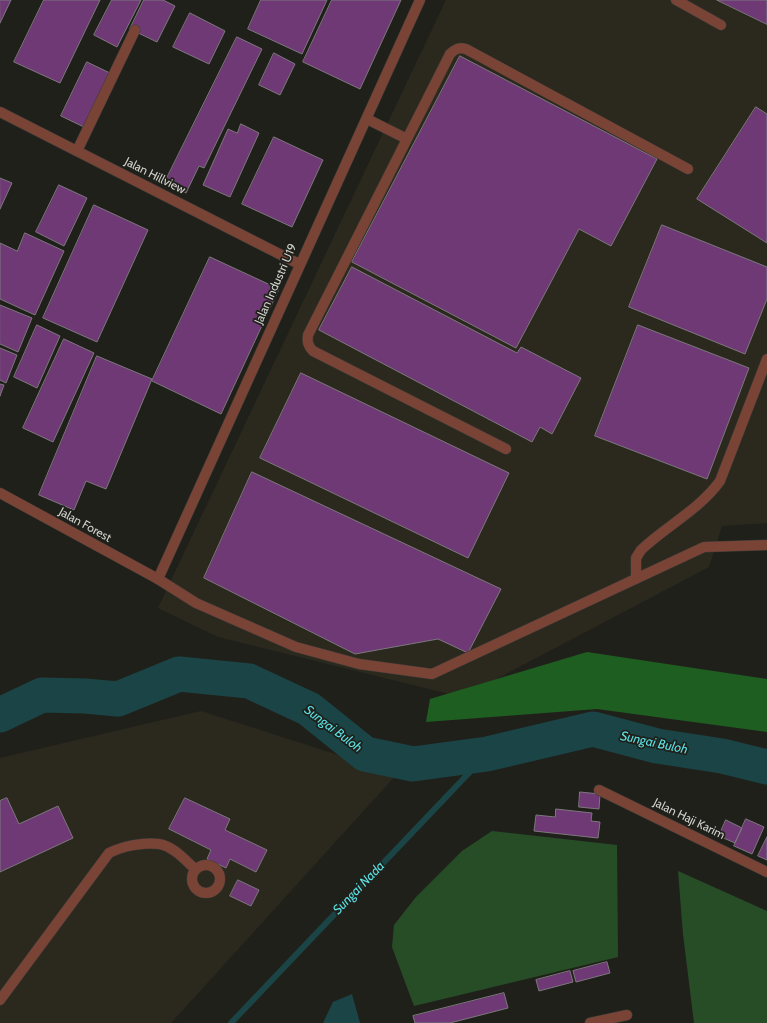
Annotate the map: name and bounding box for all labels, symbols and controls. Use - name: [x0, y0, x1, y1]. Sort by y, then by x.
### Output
- street label: Jalan Hillview: [122, 154, 188, 198]
- street label: Jalan Industri U19: [252, 241, 300, 327]
- street label: Jalan Forest: [56, 505, 114, 545]
- water label: Sungai Buloh: [301, 702, 365, 756]
- water label: Sungai Buloh: [619, 728, 689, 758]
- street label: Jalan Haji Karim: [651, 795, 727, 843]
- water label: Sungai Nada: [330, 858, 388, 918]

